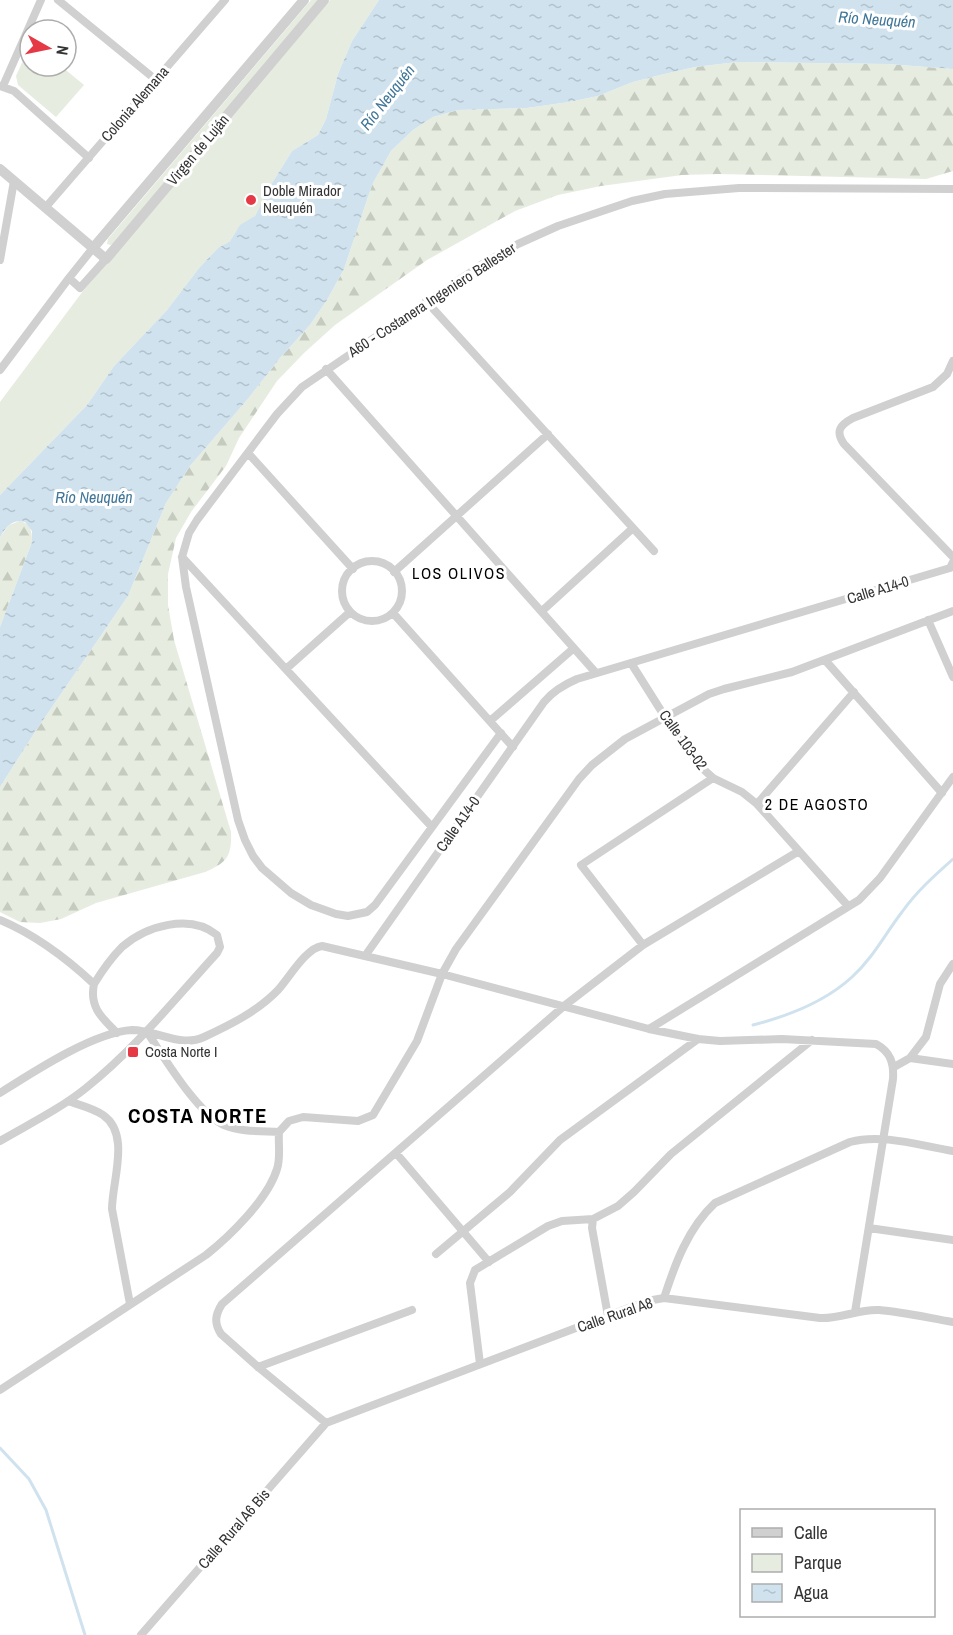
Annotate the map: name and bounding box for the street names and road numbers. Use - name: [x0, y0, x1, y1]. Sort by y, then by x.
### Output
- street label: Colonia Alemana: [96, 61, 173, 146]
- street label: Virgen de Luján: [162, 110, 234, 190]
- street label: A60 - Costanera Ingeniero Ballester: [343, 237, 520, 362]
- street label: Calle A14-0: [844, 570, 911, 609]
- street label: Calle 103-02: [654, 705, 712, 774]
- street label: Calle A14-0: [431, 792, 485, 856]
- street label: Calle Rural A8: [574, 1292, 656, 1337]
- street label: Calle Rural A6 Bis: [193, 1484, 274, 1573]

